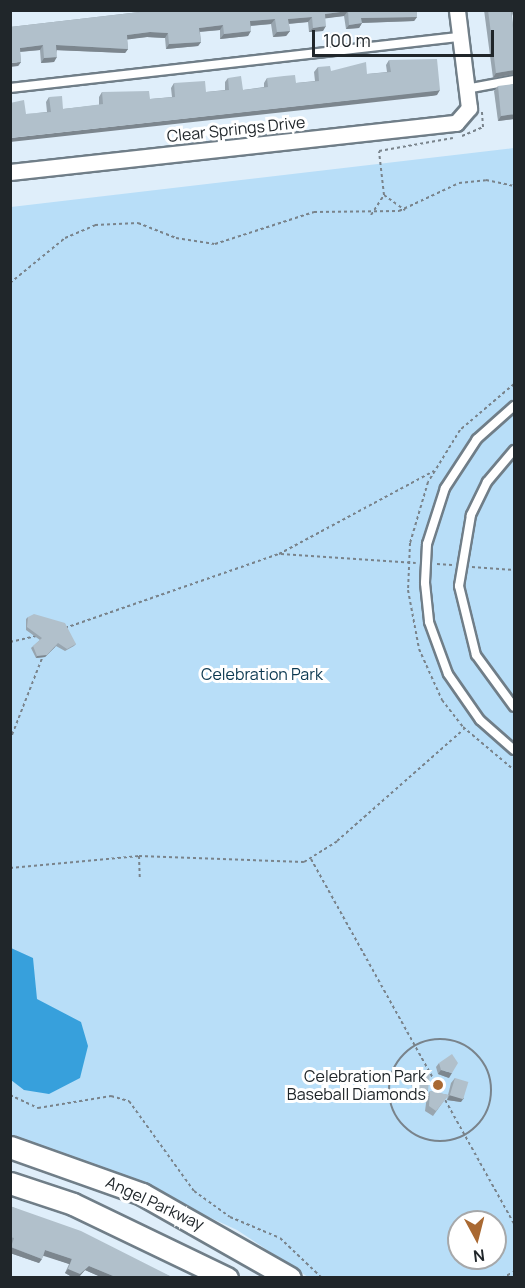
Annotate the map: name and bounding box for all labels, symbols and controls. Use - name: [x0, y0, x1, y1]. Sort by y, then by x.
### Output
- scale bar: [315, 18, 496, 56]
- text: 100 m: [323, 28, 371, 52]
- street label: Clear Springs Drive: [166, 112, 306, 146]
- park label: Celebration Park: [201, 664, 323, 684]
- place label: Celebration Park Baseball Diamonds: [287, 1066, 426, 1104]
- marker: Celebration Park Baseball Diamonds: [431, 1078, 445, 1092]
- street label: Angel Parkway: [103, 1172, 207, 1234]
- north arrow: [447, 1210, 507, 1270]
- text: N: [472, 1244, 486, 1267]

